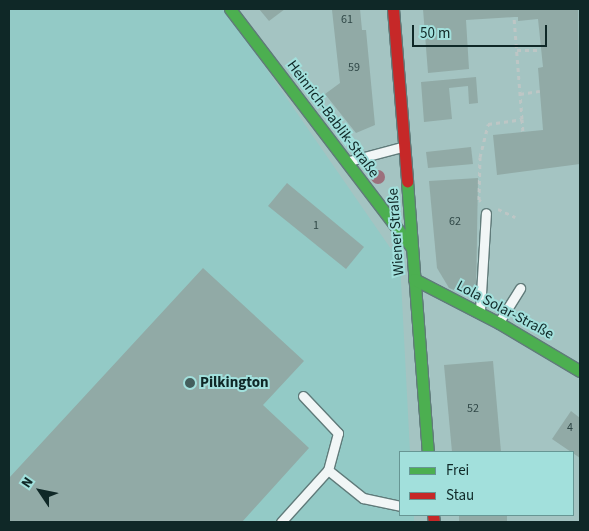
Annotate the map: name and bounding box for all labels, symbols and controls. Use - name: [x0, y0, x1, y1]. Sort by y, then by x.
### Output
- house number: 61: [341, 13, 353, 27]
- scale bar: [414, 15, 549, 47]
- text: 50 m: [420, 23, 450, 44]
- street label: Heinrich-Bablik-Straße: [283, 57, 383, 181]
- house number: 59: [348, 61, 360, 75]
- street label: Wiener Straße: [384, 187, 408, 277]
- house number: 62: [449, 215, 461, 229]
- house number: 1: [313, 219, 319, 233]
- street label: Lola Solar-Straße: [453, 277, 557, 343]
- place label: Pilkington: [200, 374, 269, 392]
- marker: Pilkington: [184, 377, 196, 389]
- house number: 52: [467, 402, 479, 416]
- house number: 4: [567, 421, 573, 435]
- legend: [399, 451, 574, 516]
- text: Frei: [446, 460, 469, 481]
- north arrow: [15, 466, 65, 516]
- text: N: [17, 473, 38, 492]
- text: Stau: [446, 485, 474, 506]

